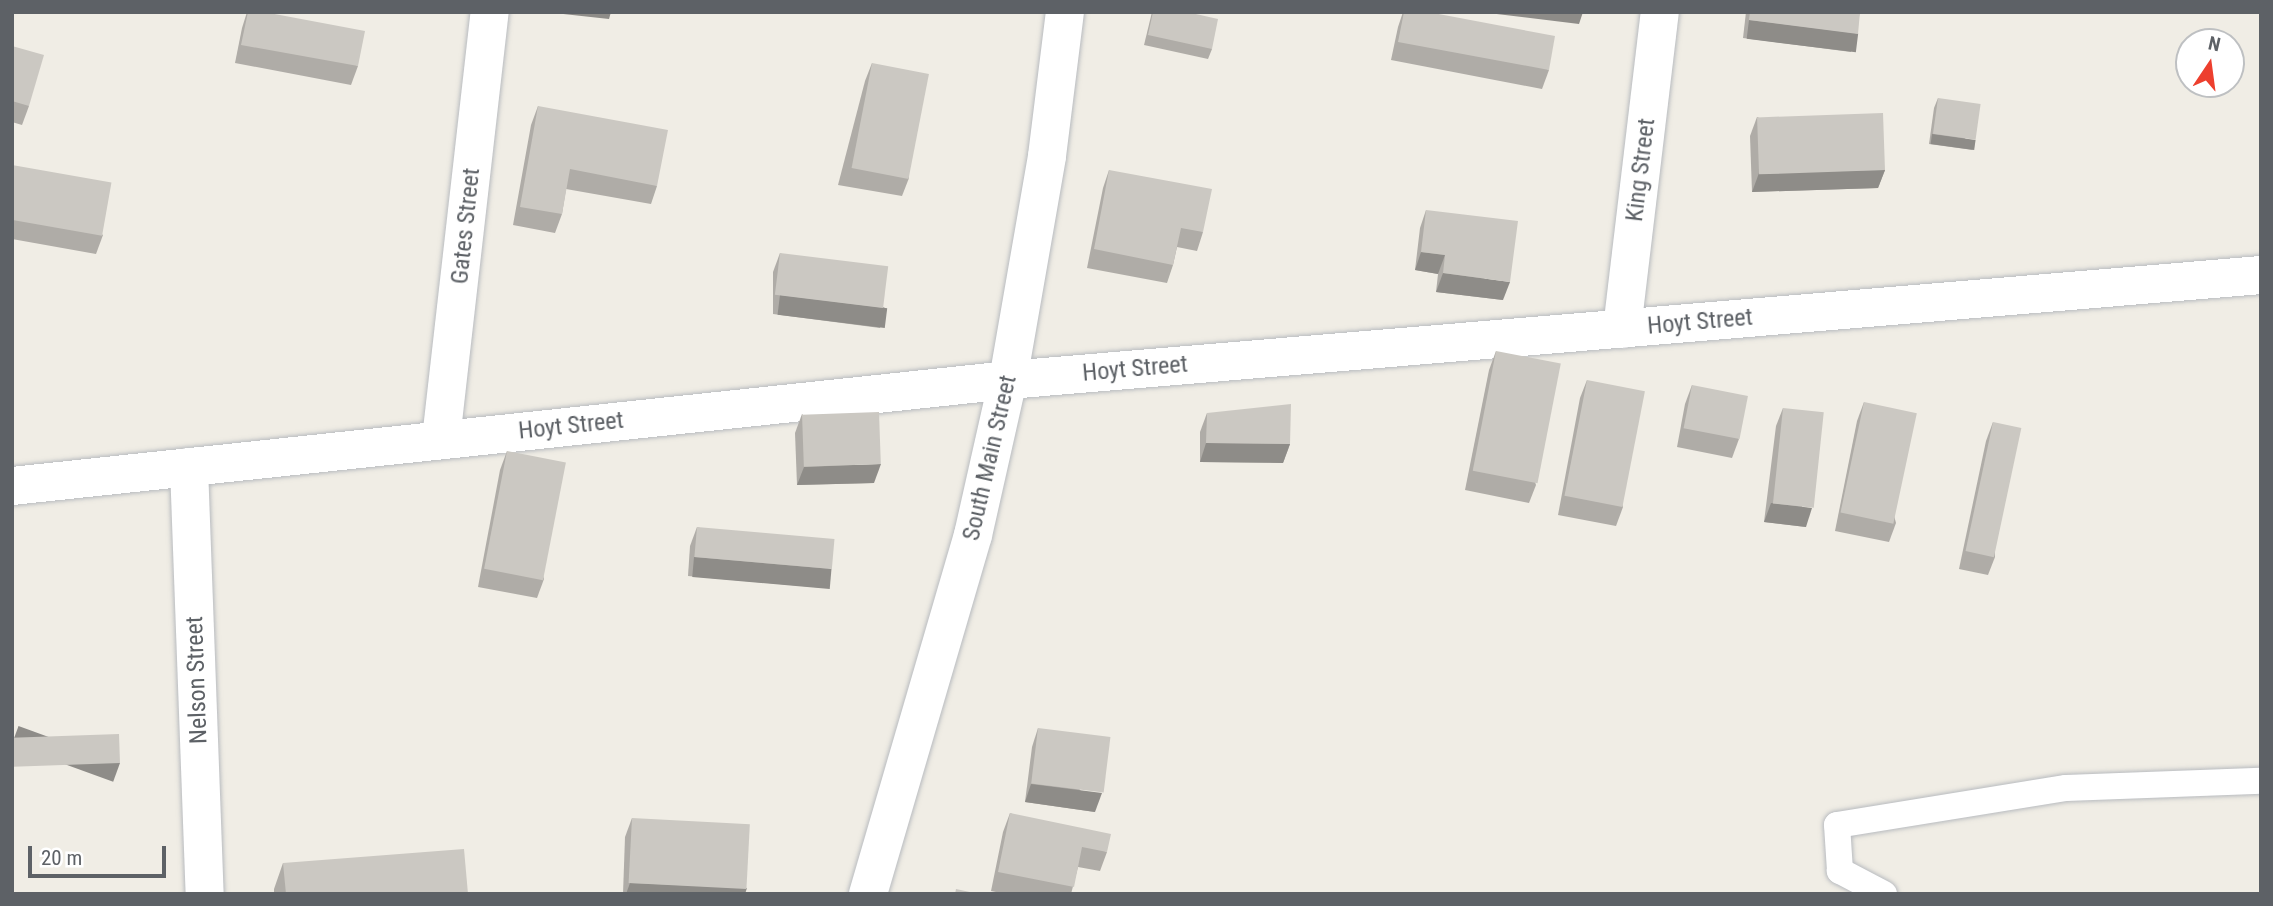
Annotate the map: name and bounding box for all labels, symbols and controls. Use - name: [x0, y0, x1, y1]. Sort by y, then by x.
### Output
- north arrow: [2175, 28, 2245, 98]
- text: N: [2206, 31, 2223, 57]
- street label: King Street: [1620, 117, 1662, 223]
- street label: Gates Street: [446, 166, 486, 286]
- street label: Hoyt Street: [1646, 303, 1754, 341]
- street label: Hoyt Street: [1081, 350, 1189, 388]
- street label: South Main Street: [957, 373, 1023, 543]
- street label: Hoyt Street: [517, 406, 625, 446]
- street label: Nelson Street: [180, 616, 214, 744]
- scale bar: [32, 832, 170, 876]
- text: 20 m: [41, 846, 82, 870]

